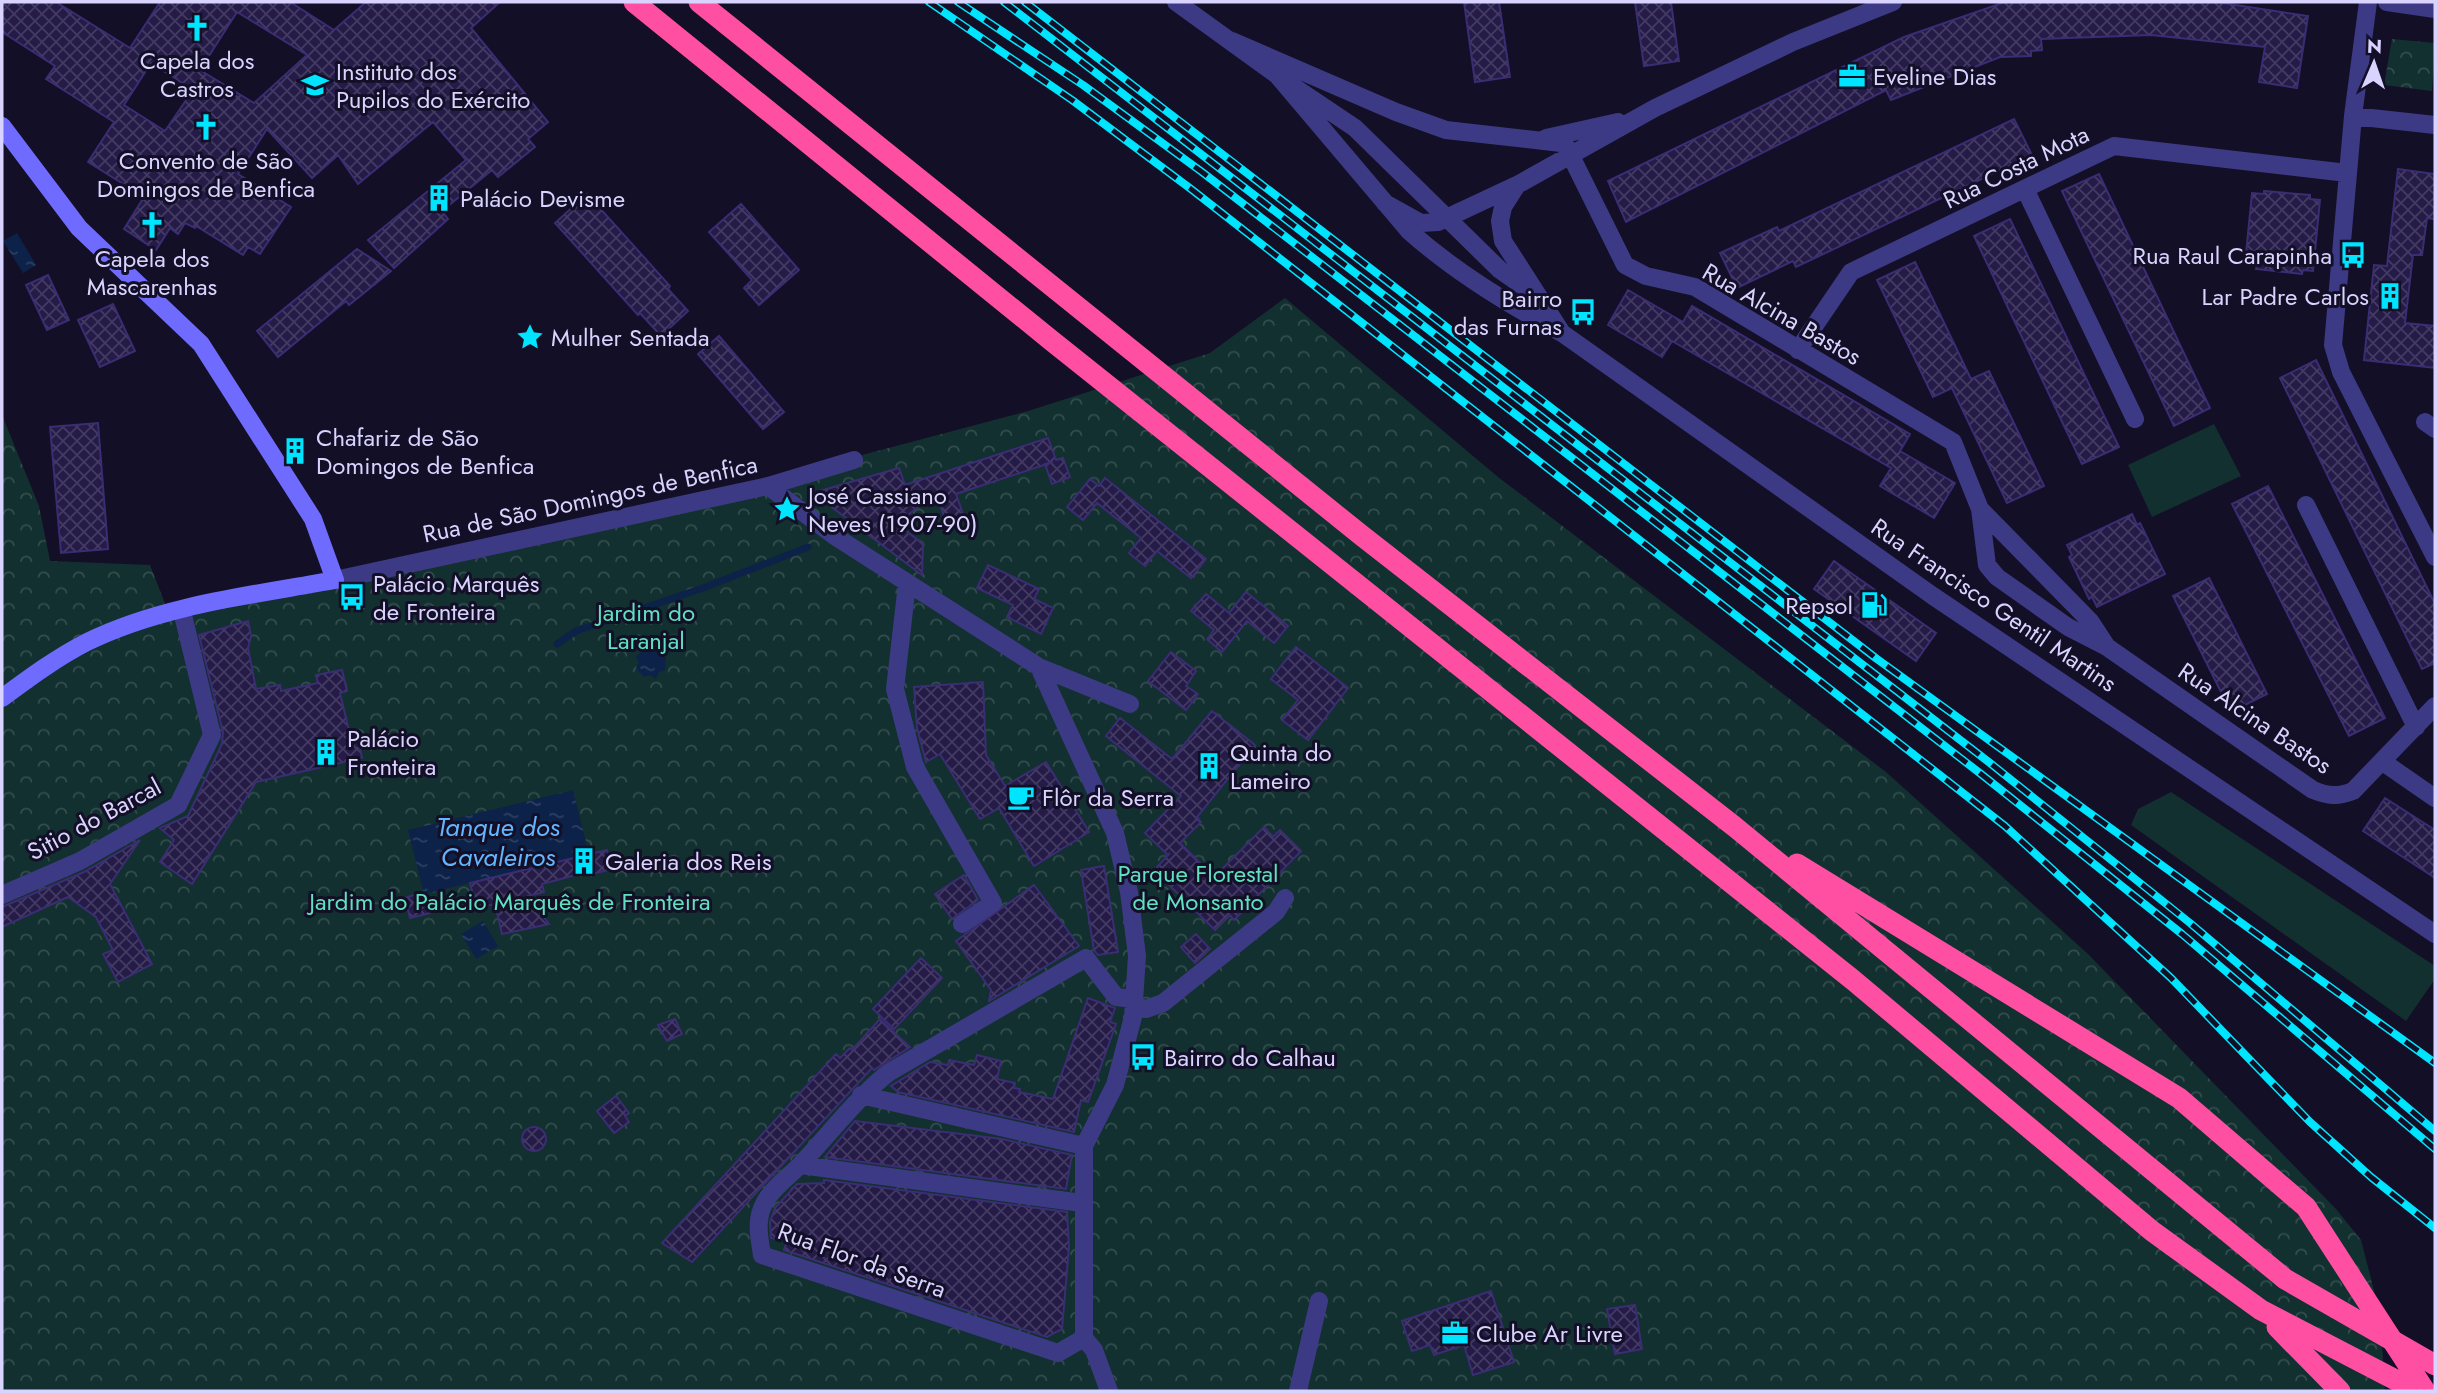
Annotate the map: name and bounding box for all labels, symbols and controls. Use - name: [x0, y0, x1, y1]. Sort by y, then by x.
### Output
- church icon: Capela dos Castros: [182, 13, 212, 43]
- north arrow: [2339, 28, 2409, 98]
- text: N: [2367, 33, 2383, 60]
- place label: Capela dos Castros: [140, 43, 254, 106]
- place label: Instituto dos Pupilos do Exército: [336, 54, 530, 117]
- place label: Eveline Dias: [1873, 59, 1996, 94]
- office icon: Eveline Dias: [1837, 61, 1867, 91]
- school or university icon: Instituto dos Pupilos do Exército: [300, 70, 330, 100]
- church icon: Convento de São Domingos de Benfica: [191, 112, 221, 142]
- street label: Rua Costa Mota: [1937, 117, 2095, 217]
- place label: Convento de São Domingos de Benfica: [97, 143, 315, 206]
- place label: Palácio Devisme: [460, 181, 625, 216]
- building icon: Palácio Devisme: [424, 183, 454, 213]
- church icon: Capela dos Mascarenhas: [137, 210, 167, 240]
- place label: Rua Raul Carapinha: [2132, 238, 2332, 273]
- bus stop icon: Rua Raul Carapinha: [2338, 240, 2368, 270]
- place label: Capela dos Mascarenhas: [87, 241, 217, 304]
- street label: Rua Alcina Bastos: [1696, 254, 1868, 374]
- place label: Lar Padre Carlos: [2202, 279, 2369, 314]
- place label: Bairro das Furnas: [1454, 281, 1562, 344]
- building icon: Lar Padre Carlos: [2375, 281, 2405, 311]
- bus stop icon: Bairro das Furnas: [1568, 297, 1598, 327]
- place label: Mulher Sentada: [551, 320, 710, 355]
- place icon: Mulher Sentada: [515, 322, 545, 352]
- place label: Chafariz de São Domingos de Benfica: [316, 420, 534, 483]
- building icon: Chafariz de São Domingos de Benfica: [280, 436, 310, 466]
- street label: Rua de São Domingos de Benfica: [419, 446, 761, 552]
- place label: José Cassiano Neves (1907-90): [805, 478, 978, 541]
- place icon: José Cassiano Neves (1907-90): [772, 494, 802, 524]
- street label: Rua Francisco Gentil Martins: [1864, 510, 2124, 700]
- place label: Palácio Marquês de Fronteira: [373, 566, 539, 629]
- bus stop icon: Palácio Marquês de Fronteira: [337, 582, 367, 612]
- place label: Repsol: [1785, 588, 1853, 623]
- fuel station icon: Repsol: [1859, 590, 1889, 620]
- park label: Jardim do Laranjal: [594, 595, 695, 658]
- street label: Rua Alcina Bastos: [2171, 654, 2339, 782]
- place label: Palácio Fronteira: [347, 721, 436, 784]
- place label: Quinta do Lameiro: [1230, 735, 1332, 798]
- building icon: Palácio Fronteira: [311, 737, 341, 767]
- building icon: Quinta do Lameiro: [1194, 751, 1224, 781]
- street label: Sitio do Barcal: [21, 769, 167, 869]
- place label: Flôr da Serra: [1042, 780, 1174, 815]
- cafe icon: Flôr da Serra: [1006, 782, 1036, 812]
- water label: Tanque dos Cavaleiros: [436, 808, 561, 876]
- place label: Galeria dos Reis: [605, 844, 772, 879]
- building icon: Galeria dos Reis: [569, 846, 599, 876]
- park label: Parque Florestal de Monsanto: [1117, 856, 1279, 919]
- park label: Jardim do Palácio Marquês de Fronteira: [306, 884, 711, 919]
- place label: Bairro do Calhau: [1164, 1040, 1336, 1075]
- bus stop icon: Bairro do Calhau: [1128, 1042, 1158, 1072]
- street label: Rua Flor da Serra: [773, 1213, 951, 1307]
- place label: Clube Ar Livre: [1476, 1316, 1623, 1351]
- office icon: Clube Ar Livre: [1440, 1318, 1470, 1348]

